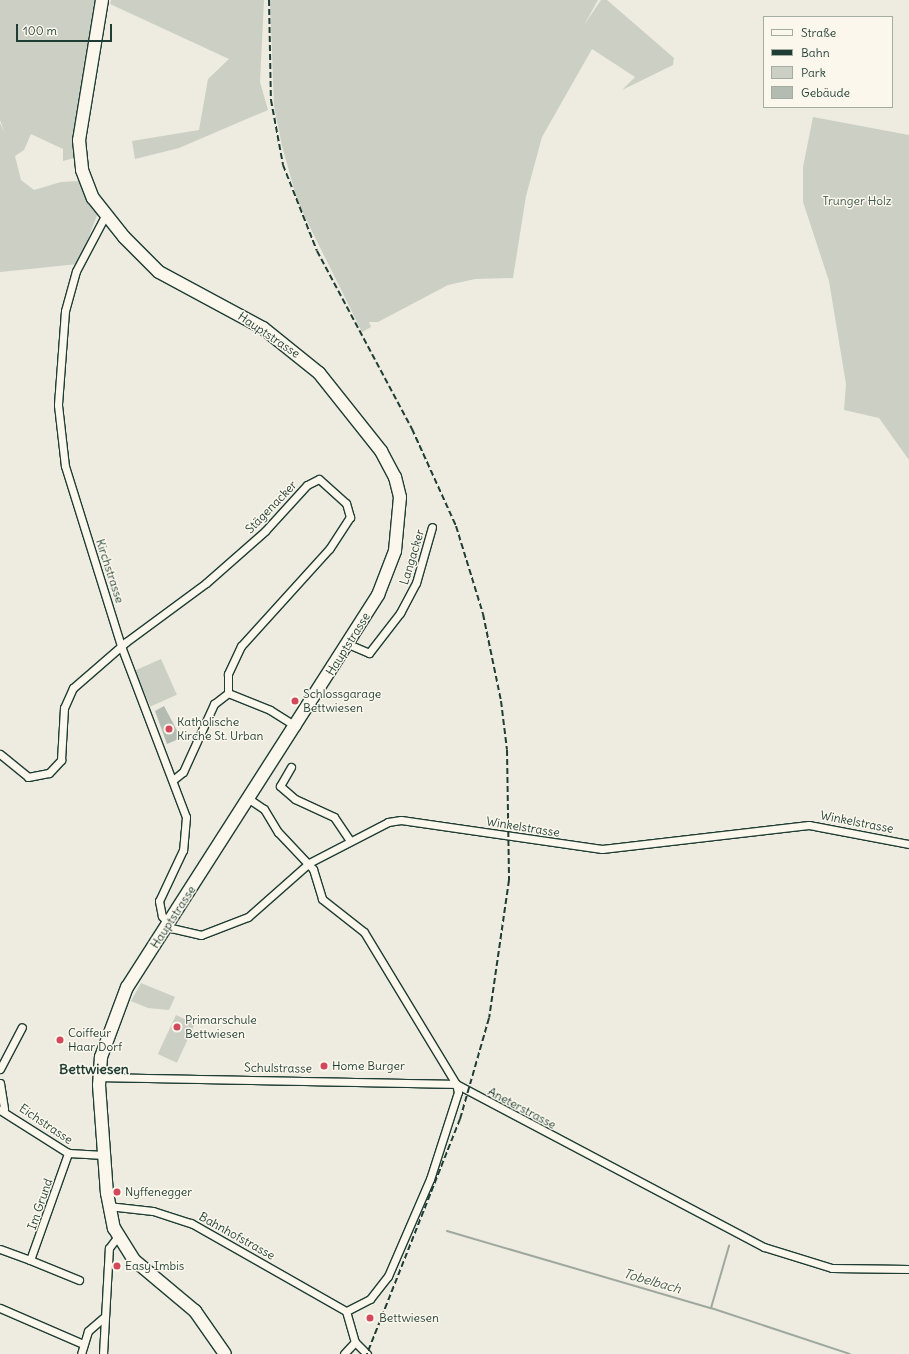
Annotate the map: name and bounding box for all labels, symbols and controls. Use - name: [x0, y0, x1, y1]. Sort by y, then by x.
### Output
- scale bar: [18, 16, 114, 42]
- legend: [763, 16, 893, 108]
- text: 100 m: [23, 23, 57, 38]
- text: Straße: [801, 25, 836, 40]
- text: Bahn: [801, 45, 830, 60]
- text: Park: [801, 65, 826, 80]
- text: Gebäude: [801, 85, 850, 100]
- park label: Trunger Holz: [822, 194, 892, 208]
- street label: Hauptstrasse: [235, 309, 303, 361]
- street label: Stägenacker: [242, 478, 300, 536]
- street label: Langacker: [397, 528, 427, 586]
- street label: Kirchstrasse: [93, 537, 127, 605]
- street label: Hauptstrasse: [323, 610, 373, 678]
- place label: Schlossgarage Bettwiesen: [303, 687, 381, 715]
- marker: Schlossgarage Bettwiesen: [290, 696, 300, 706]
- place label: Katholische Kirche St. Urban: [177, 715, 264, 743]
- marker: Katholische Kirche St. Urban: [164, 724, 174, 734]
- street label: Winkelstrasse: [819, 808, 895, 836]
- street label: Winkelstrasse: [485, 814, 561, 840]
- street label: Hauptstrasse: [147, 883, 199, 951]
- place label: Primarschule Bettwiesen: [185, 1013, 257, 1041]
- marker: Primarschule Bettwiesen: [172, 1022, 182, 1032]
- place label: Coiffeur Haar Dorf: [68, 1026, 122, 1054]
- marker: Coiffeur Haar Dorf: [55, 1035, 65, 1045]
- place label: Home Burger: [332, 1059, 405, 1073]
- street label: Schulstrasse: [244, 1060, 312, 1076]
- district label: Bettwiesen: [59, 1061, 129, 1077]
- marker: Home Burger: [319, 1061, 329, 1071]
- street label: Aneterstrasse: [486, 1084, 558, 1132]
- street label: Eichstrasse: [17, 1101, 75, 1147]
- street label: Im Grund: [25, 1177, 55, 1231]
- place label: Nyffenegger: [125, 1185, 192, 1199]
- marker: Nyffenegger: [112, 1187, 122, 1197]
- street label: Bahnhofstrasse: [197, 1209, 277, 1263]
- place label: Easy Imbis: [125, 1259, 184, 1273]
- marker: Easy Imbis: [112, 1261, 122, 1271]
- water label: Tobelbach: [621, 1266, 683, 1298]
- place label: Bettwiesen: [379, 1311, 439, 1325]
- marker: Bettwiesen: [364, 1312, 376, 1324]

